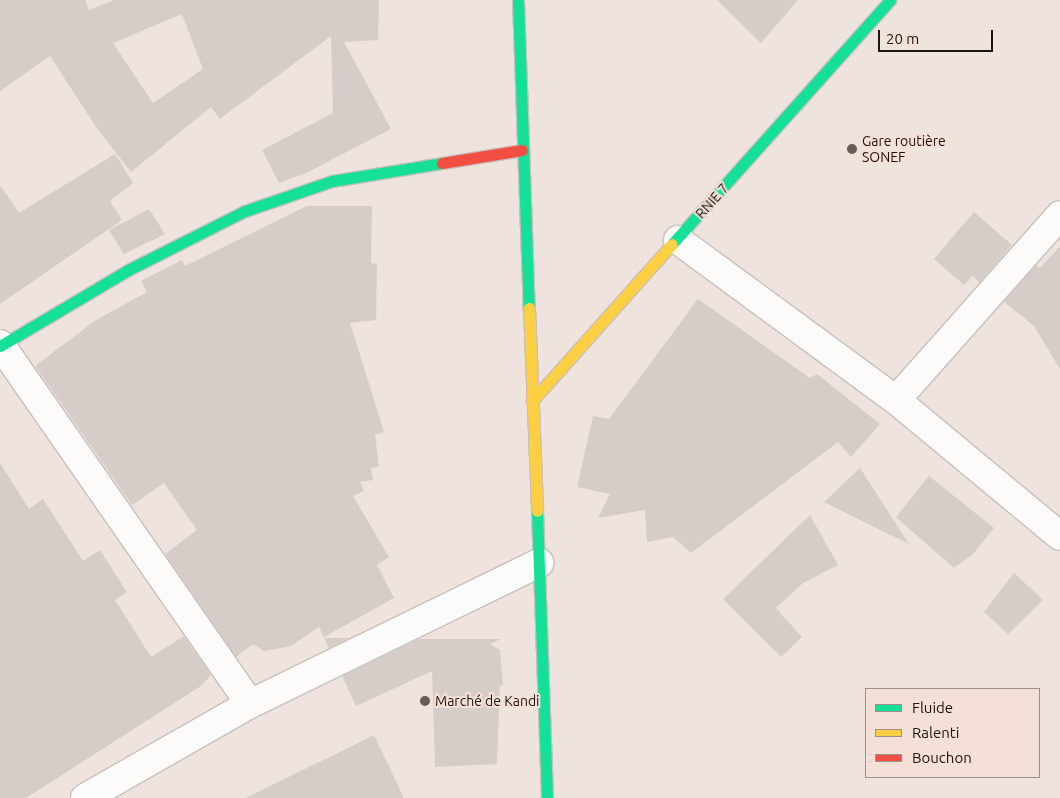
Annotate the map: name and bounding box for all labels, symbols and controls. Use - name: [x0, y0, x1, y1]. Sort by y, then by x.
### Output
- scale bar: [880, 20, 995, 52]
- text: 20 m: [886, 30, 919, 47]
- place label: Gare routière SONEF: [862, 133, 946, 166]
- marker: Gare routière SONEF: [846, 143, 858, 155]
- street label: RNIE 7: [692, 180, 732, 222]
- legend: [865, 688, 1040, 778]
- place label: Marché de Kandi: [435, 693, 540, 709]
- marker: Marché de Kandi: [419, 695, 431, 707]
- text: Fluide: [912, 699, 953, 716]
- text: Ralenti: [912, 724, 959, 741]
- text: Bouchon: [912, 749, 972, 766]

